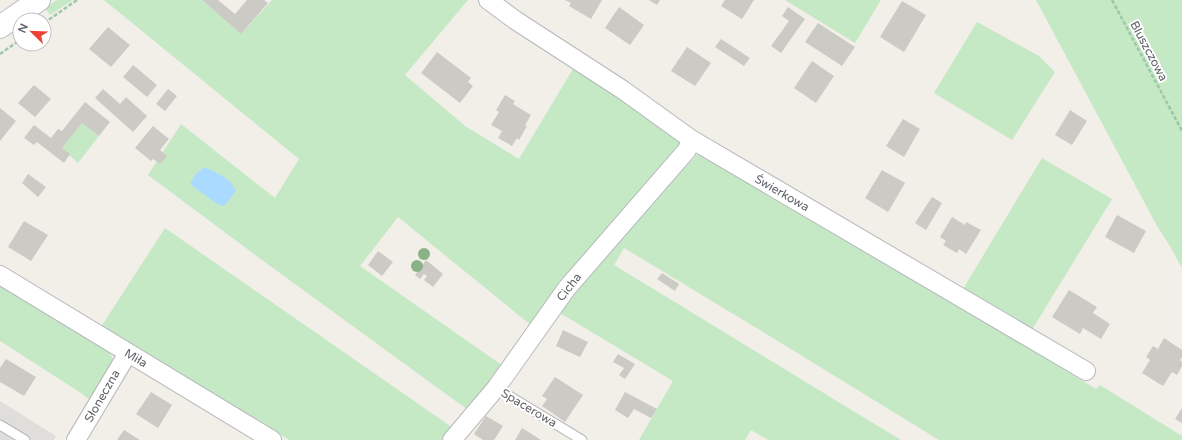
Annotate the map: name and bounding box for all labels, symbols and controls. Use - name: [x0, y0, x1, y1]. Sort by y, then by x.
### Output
- north arrow: [12, 12, 52, 52]
- street label: Bluszczowa: [1127, 19, 1171, 83]
- text: N: [16, 22, 31, 35]
- street label: Świerkowa: [752, 172, 812, 214]
- street label: Cicha: [554, 270, 584, 304]
- street label: Miła: [122, 346, 150, 370]
- street label: Słoneczna: [81, 367, 123, 425]
- street label: Spacerowa: [499, 386, 559, 430]

